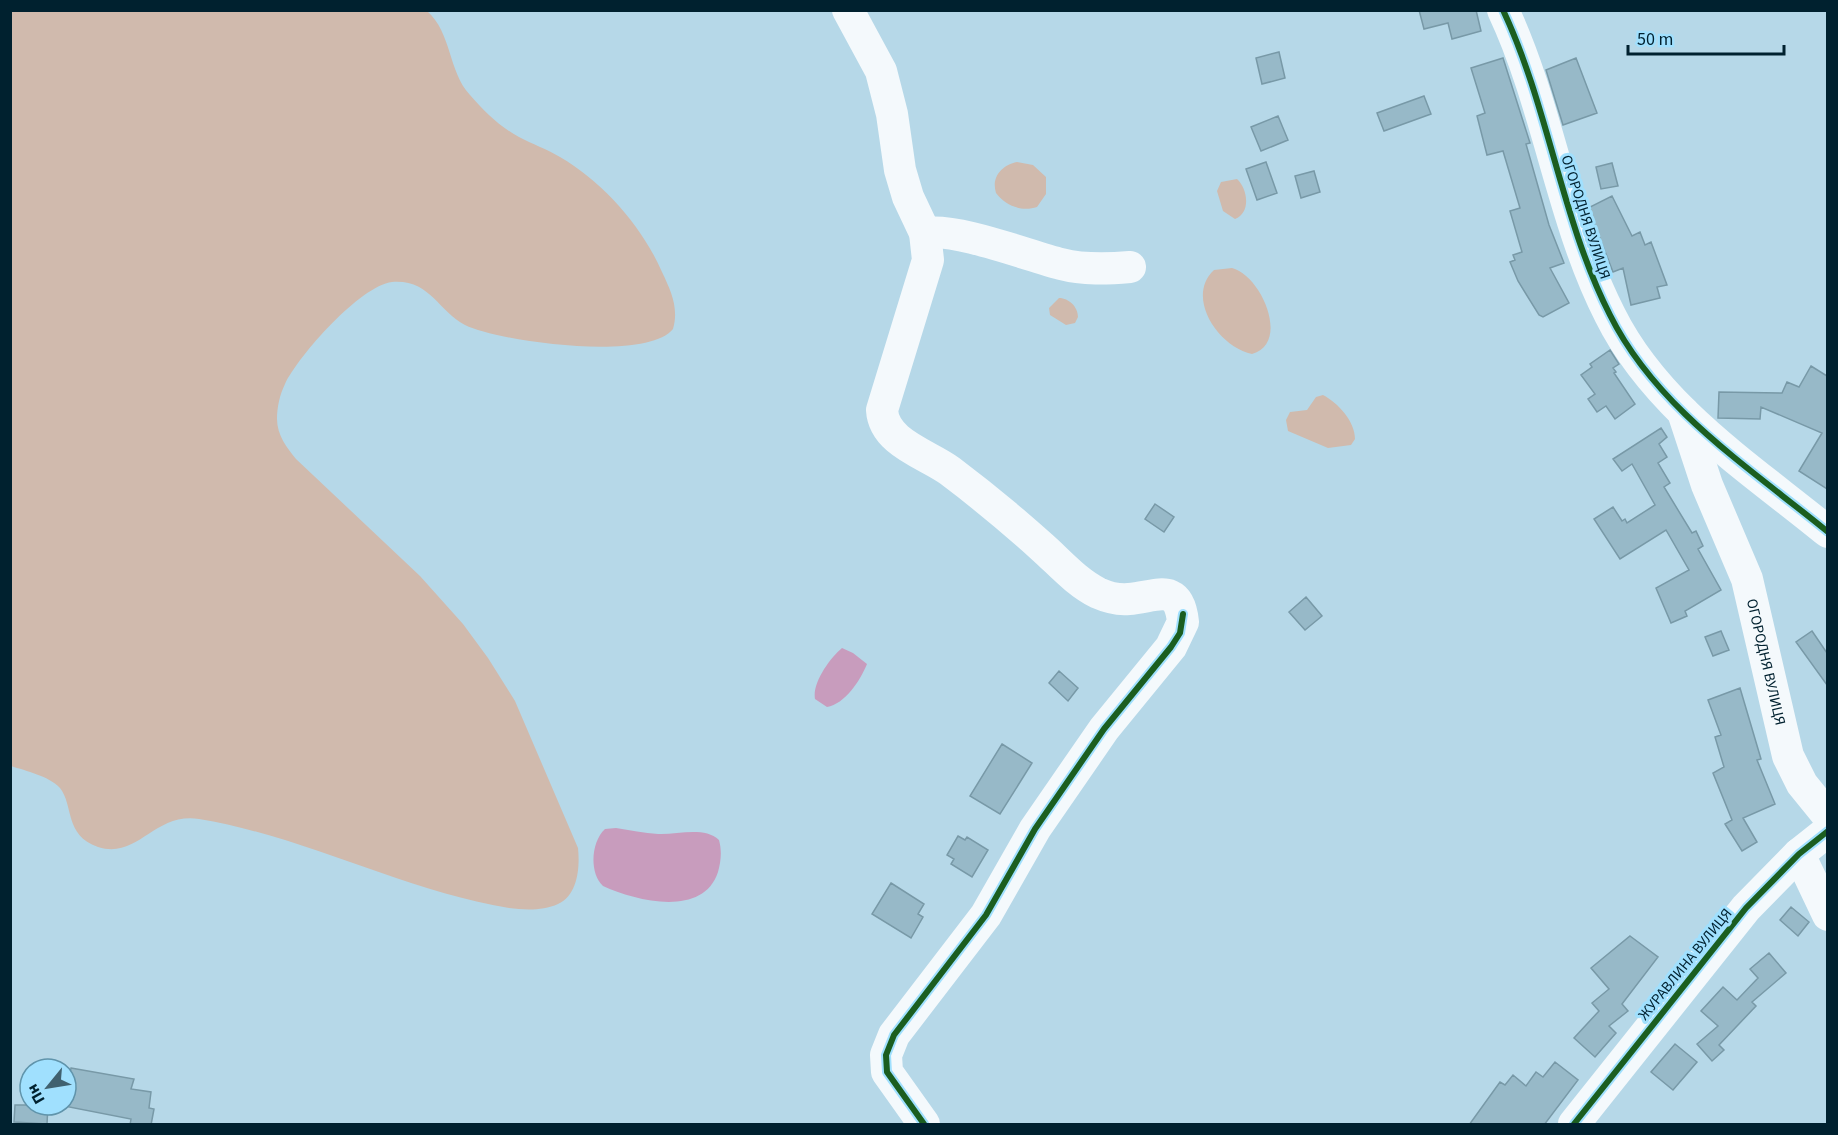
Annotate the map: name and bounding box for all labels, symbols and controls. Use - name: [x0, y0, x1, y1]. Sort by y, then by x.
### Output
- scale bar: [1628, 18, 1784, 56]
- text: 50 m: [1637, 27, 1673, 52]
- street label: ОГОРОДНЯ ВУЛИЦЯ: [1556, 152, 1615, 282]
- street label: ОГОРОДНЯ ВУЛИЦЯ: [1741, 597, 1791, 727]
- street label: ЖУРАВЛИНА ВУЛИЦЯ: [1634, 904, 1737, 1025]
- north arrow: [18, 1057, 78, 1117]
- text: Пн: [21, 1080, 50, 1108]

